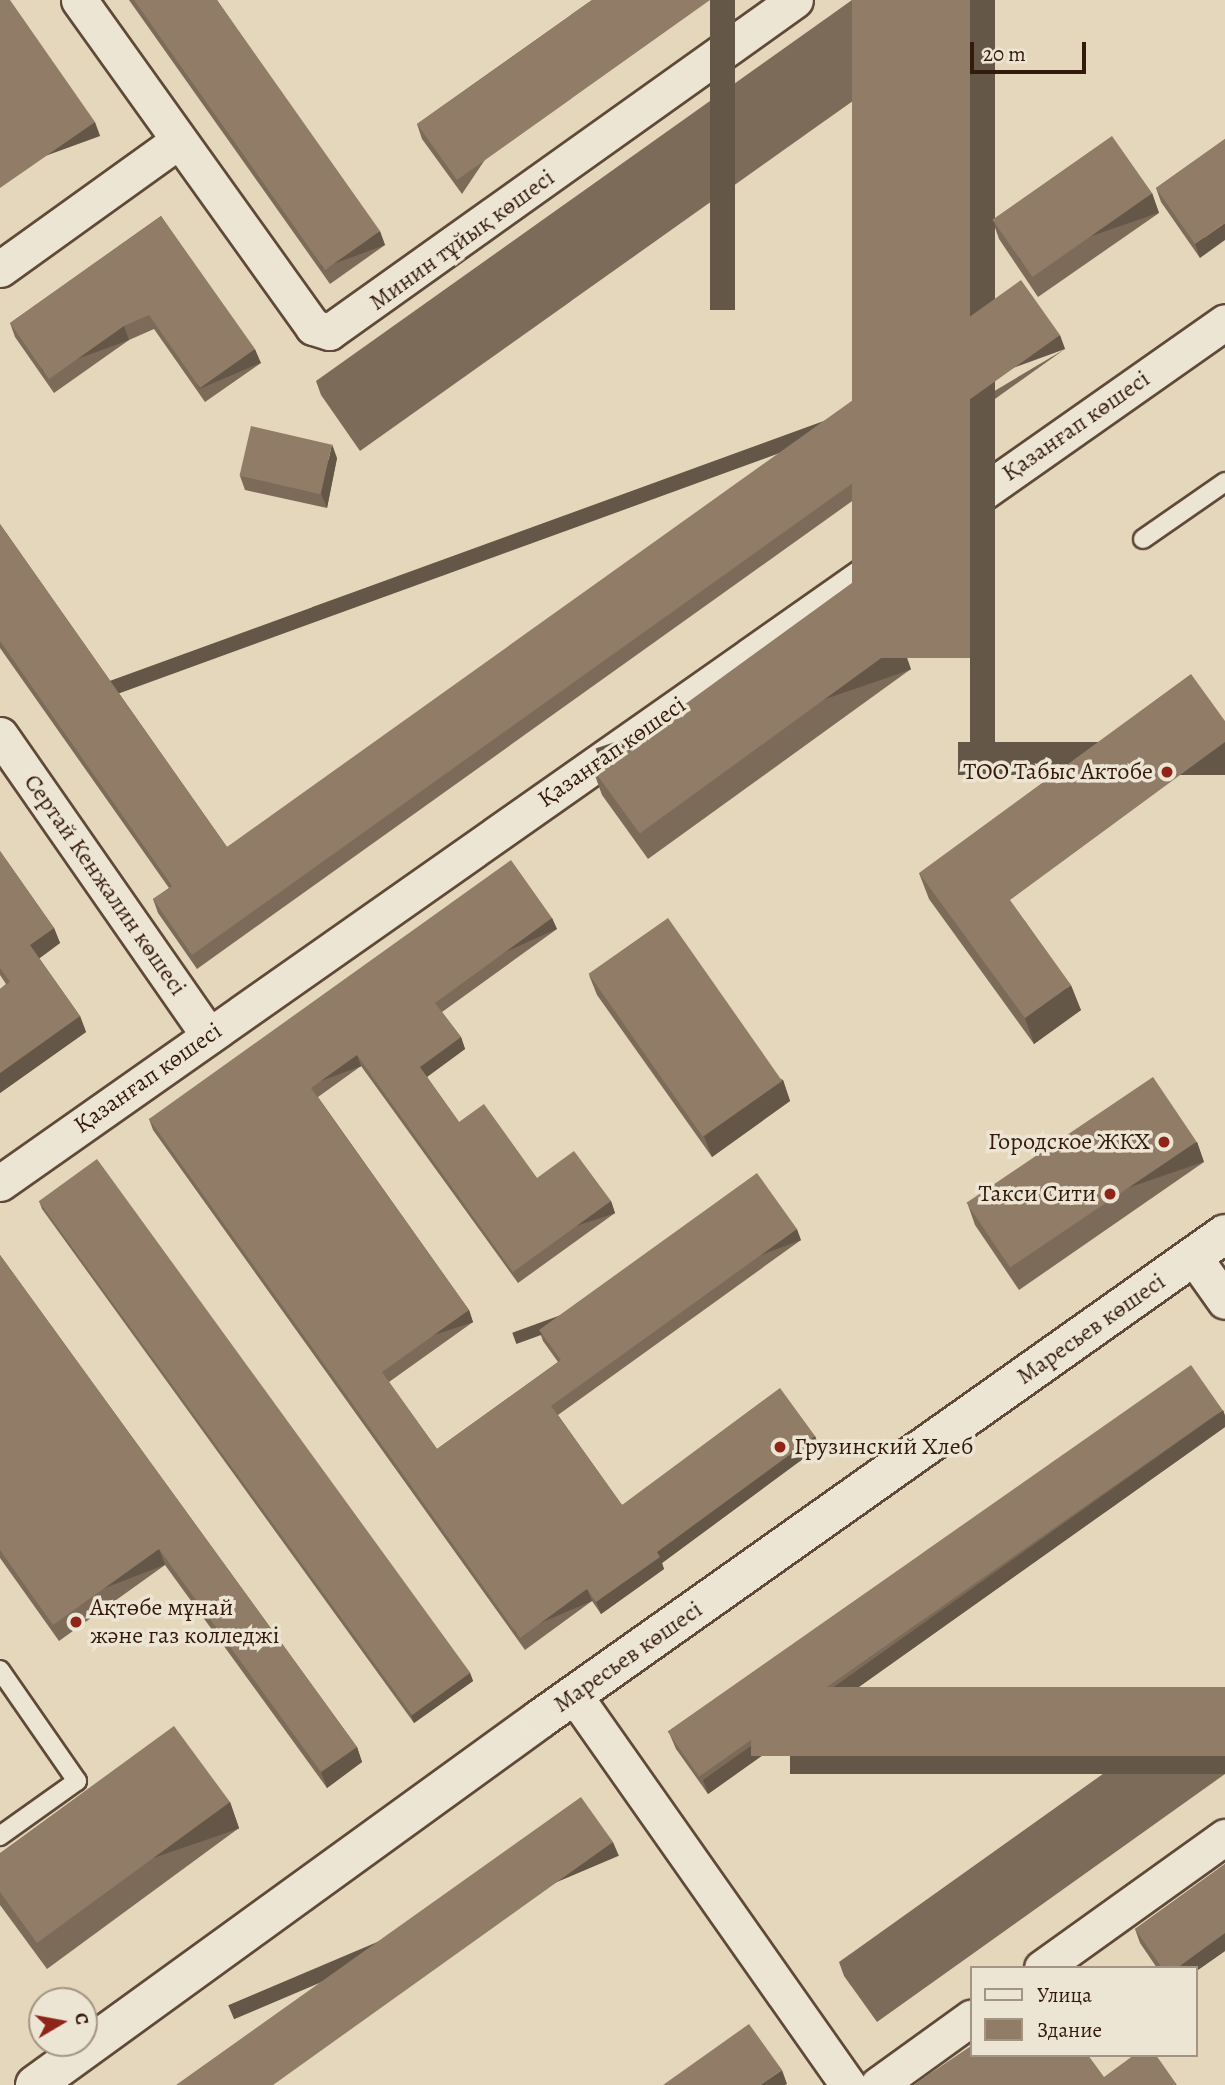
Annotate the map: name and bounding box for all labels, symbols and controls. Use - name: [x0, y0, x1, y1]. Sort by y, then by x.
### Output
- scale bar: [973, 28, 1088, 72]
- text: 20 m: [983, 40, 1026, 68]
- street label: Минин тұйық көшесі: [364, 163, 560, 317]
- street label: Қазанғап көшесі: [997, 364, 1155, 488]
- street label: Қазанғап көшесі: [533, 690, 691, 814]
- place label: ТОО Табыс Актобе: [963, 758, 1153, 786]
- marker: ТОО Табыс Актобе: [1159, 764, 1175, 780]
- street label: Сертай Кенжалин көшесі: [18, 769, 192, 1001]
- street label: Қазанғап көшесі: [69, 1016, 227, 1140]
- place label: Городское ЖКХ: [988, 1128, 1150, 1156]
- marker: Городское ЖКХ: [1156, 1134, 1172, 1150]
- place label: Такси Сити: [979, 1180, 1096, 1208]
- marker: Такси Сити: [1102, 1186, 1118, 1202]
- street label: Маресьев көшесі: [1011, 1267, 1171, 1391]
- place label: Грузинский Хлеб: [794, 1433, 973, 1461]
- marker: Грузинский Хлеб: [772, 1439, 788, 1455]
- place label: Ақтөбе мұнай және газ колледжі: [90, 1594, 280, 1650]
- street label: Маресьев көшесі: [548, 1595, 708, 1719]
- marker: Ақтөбе мұнай және газ колледжі: [68, 1614, 84, 1630]
- legend: [970, 1966, 1197, 2057]
- text: Улица: [1037, 1981, 1092, 2009]
- north arrow: [28, 1987, 98, 2057]
- text: С: [68, 2011, 96, 2027]
- text: Здание: [1037, 2016, 1102, 2044]

